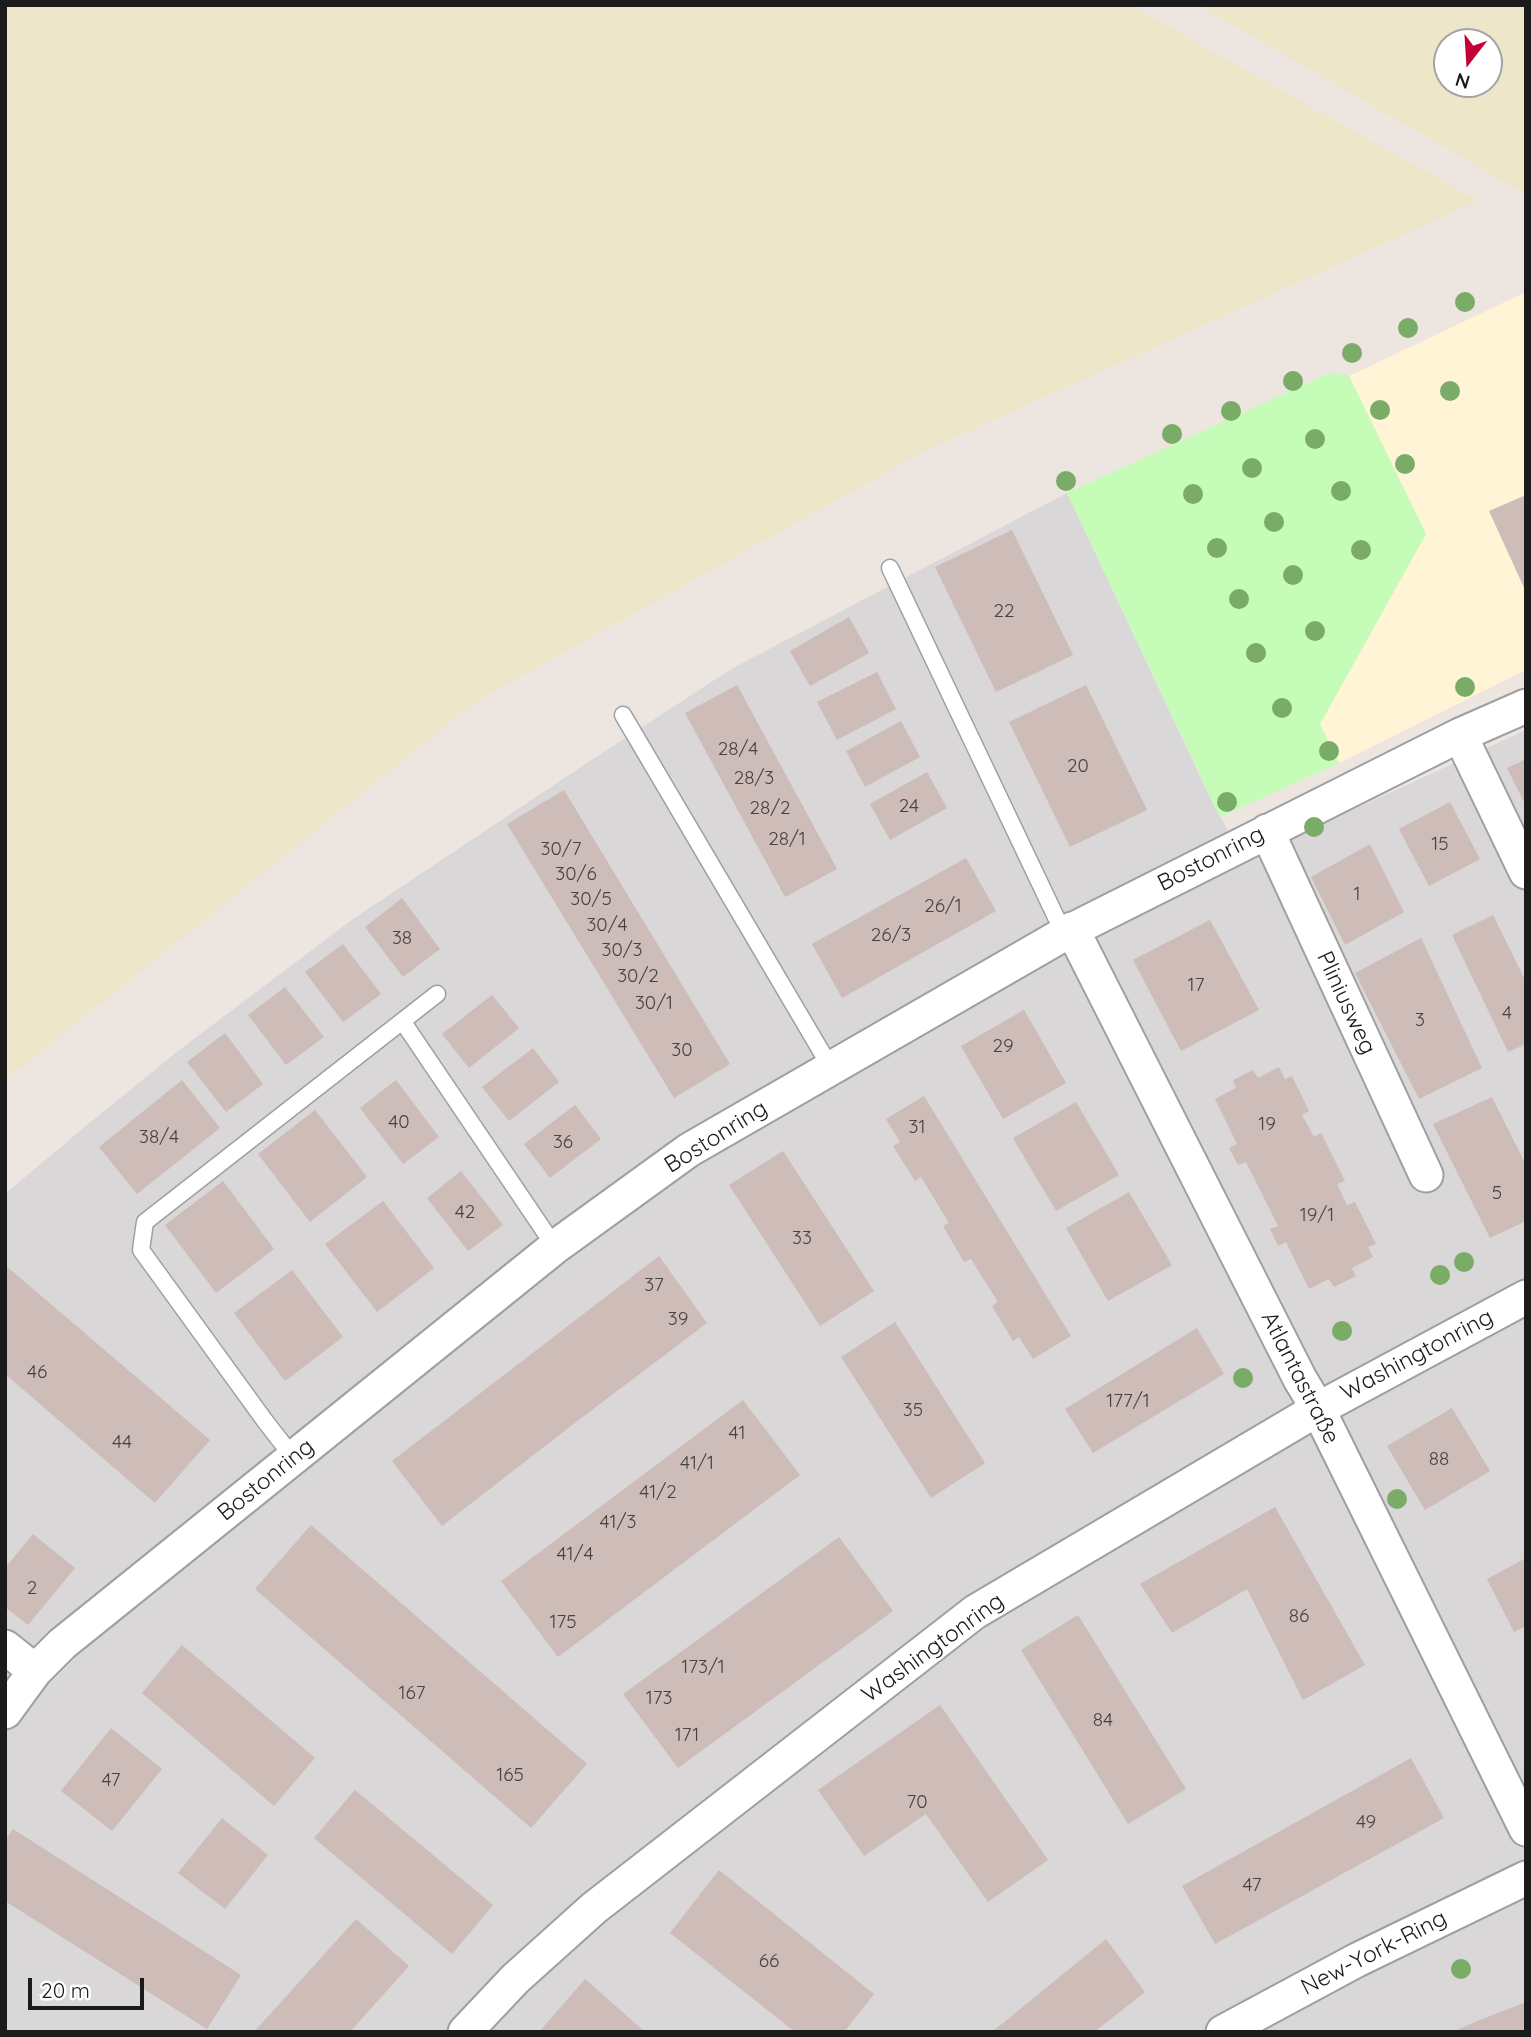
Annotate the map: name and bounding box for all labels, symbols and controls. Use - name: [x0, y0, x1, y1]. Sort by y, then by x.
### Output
- north arrow: [1433, 28, 1503, 98]
- text: N: [1452, 68, 1473, 95]
- house number: 22: [993, 600, 1015, 622]
- house number: 28/4: [718, 738, 758, 760]
- house number: 20: [1067, 755, 1089, 777]
- house number: 28/3: [734, 767, 774, 789]
- house number: 24: [899, 795, 919, 817]
- house number: 28/2: [749, 797, 791, 819]
- street label: Bostonring: [1153, 820, 1269, 898]
- house number: 28/1: [768, 828, 806, 850]
- house number: 15: [1431, 833, 1449, 855]
- house number: 30/7: [541, 838, 581, 860]
- house number: 30/6: [555, 863, 597, 885]
- house number: 1: [1353, 883, 1361, 905]
- house number: 30/5: [570, 888, 612, 910]
- house number: 26/1: [924, 895, 962, 917]
- house number: 30/4: [586, 914, 628, 936]
- house number: 26/3: [871, 924, 911, 946]
- house number: 38: [392, 927, 412, 949]
- house number: 30/3: [601, 939, 643, 961]
- street label: Pliniusweg: [1310, 947, 1382, 1059]
- house number: 30/2: [617, 965, 659, 987]
- house number: 17: [1188, 974, 1204, 996]
- house number: 30/1: [635, 992, 673, 1014]
- house number: 4: [1502, 1002, 1512, 1024]
- house number: 3: [1415, 1009, 1425, 1031]
- house number: 29: [992, 1035, 1014, 1057]
- house number: 30: [671, 1039, 693, 1061]
- street label: Bostonring: [660, 1095, 772, 1179]
- house number: 40: [388, 1111, 410, 1133]
- house number: 19: [1258, 1113, 1276, 1135]
- house number: 31: [909, 1116, 925, 1138]
- house number: 38/4: [139, 1126, 179, 1148]
- house number: 36: [553, 1131, 573, 1153]
- house number: 5: [1492, 1182, 1502, 1204]
- house number: 42: [455, 1201, 475, 1223]
- house number: 19/1: [1300, 1204, 1334, 1226]
- house number: 33: [792, 1227, 812, 1249]
- house number: 37: [644, 1274, 664, 1296]
- street label: Washingtonring: [1336, 1303, 1498, 1407]
- street label: Atlantastraße: [1255, 1307, 1345, 1449]
- house number: 39: [668, 1308, 688, 1330]
- house number: 46: [27, 1361, 47, 1383]
- house number: 177/1: [1106, 1390, 1150, 1412]
- house number: 35: [903, 1399, 923, 1421]
- house number: 41: [729, 1422, 745, 1444]
- house number: 44: [112, 1431, 132, 1453]
- street label: Bostonring: [212, 1433, 320, 1527]
- house number: 88: [1429, 1448, 1449, 1470]
- house number: 41/1: [680, 1452, 714, 1474]
- house number: 41/2: [639, 1481, 677, 1503]
- house number: 41/3: [600, 1511, 636, 1533]
- house number: 41/4: [557, 1543, 593, 1565]
- house number: 2: [27, 1577, 37, 1599]
- street label: Washingtonring: [857, 1587, 1009, 1709]
- house number: 86: [1289, 1605, 1309, 1627]
- house number: 175: [549, 1611, 577, 1633]
- house number: 173/1: [681, 1656, 725, 1678]
- house number: 167: [399, 1682, 425, 1704]
- house number: 173: [646, 1687, 672, 1709]
- house number: 84: [1093, 1709, 1113, 1731]
- house number: 171: [675, 1724, 699, 1746]
- house number: 165: [496, 1764, 524, 1786]
- house number: 47: [101, 1769, 121, 1791]
- house number: 70: [906, 1791, 928, 1813]
- house number: 49: [1356, 1811, 1376, 1833]
- house number: 47: [1242, 1874, 1262, 1896]
- street label: New-York-Ring: [1296, 1904, 1452, 2002]
- house number: 66: [759, 1950, 779, 1972]
- scale bar: [32, 1964, 147, 2008]
- text: 20 m: [41, 1977, 90, 2003]

